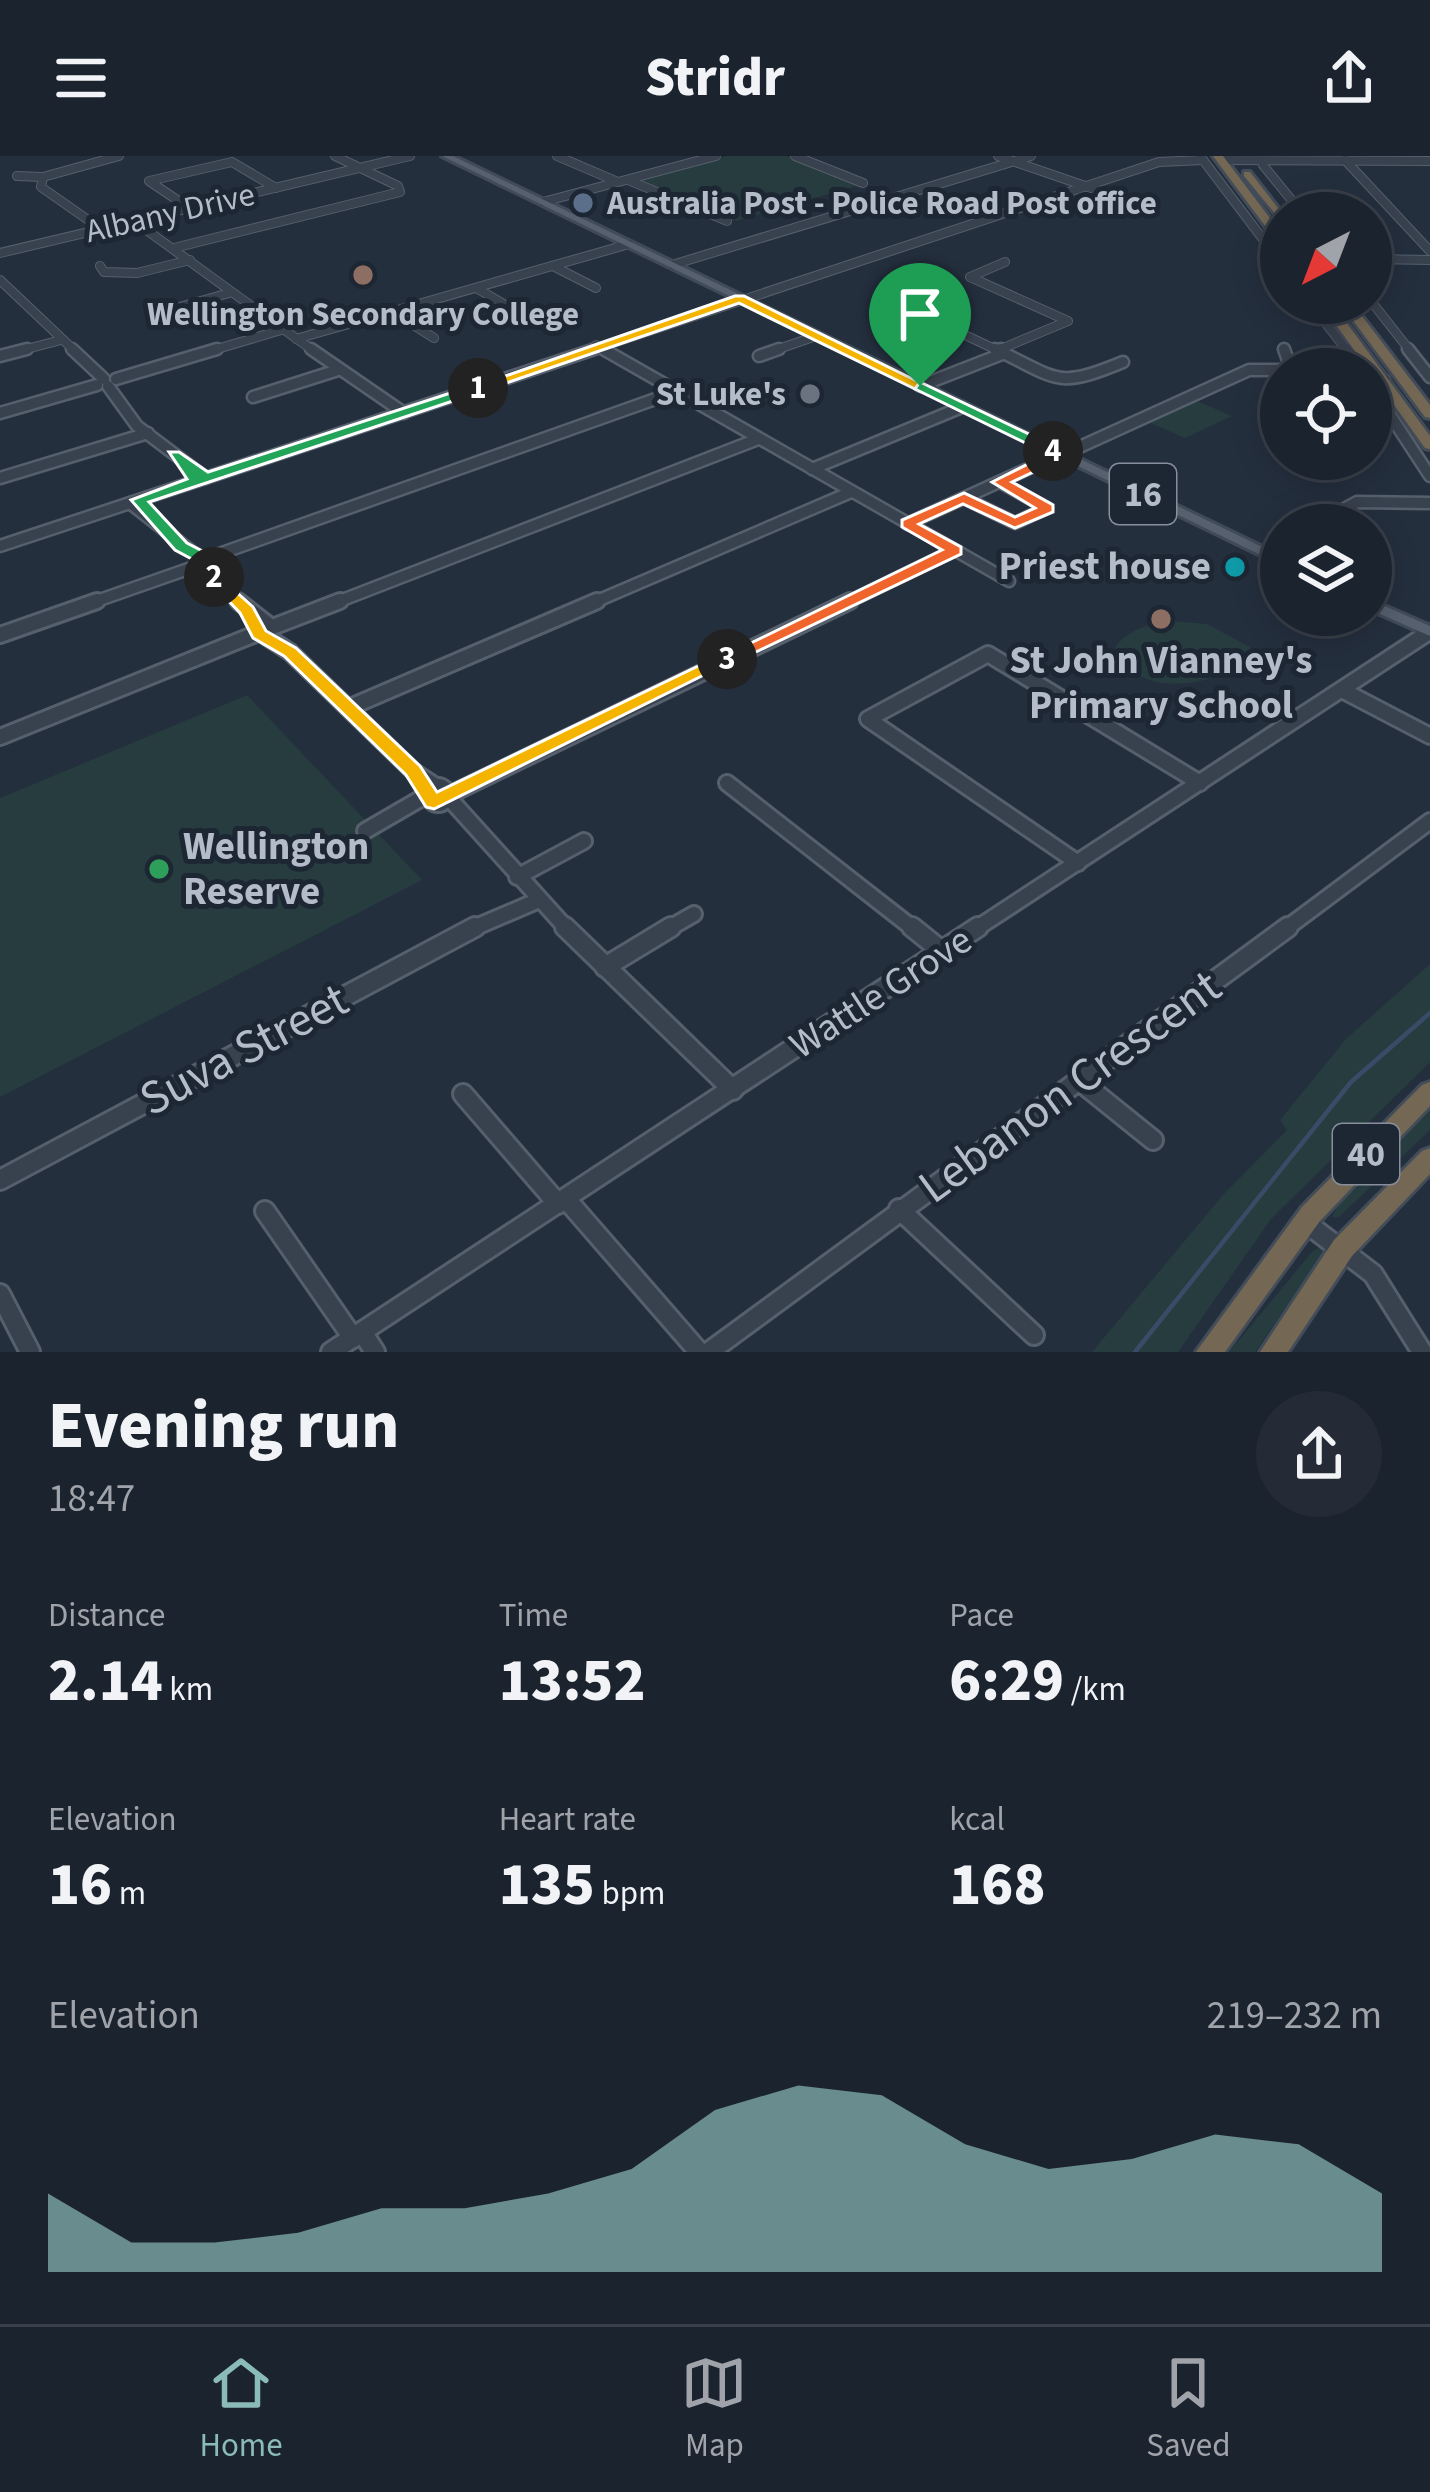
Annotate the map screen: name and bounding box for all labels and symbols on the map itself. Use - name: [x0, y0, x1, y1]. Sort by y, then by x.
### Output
- street label: Albany Drive: [81, 171, 259, 255]
- place label: Australia Post - Police Road Post office: [606, 180, 1157, 227]
- marker: Australia Post - Police Road Post office: [570, 190, 596, 216]
- north arrow: [1260, 192, 1392, 324]
- marker: Wellington Secondary College: [350, 262, 376, 288]
- pin: [869, 263, 971, 386]
- place label: Wellington Secondary College: [147, 291, 579, 338]
- pin: 1: [448, 358, 508, 418]
- place label: St Luke's: [656, 371, 786, 418]
- marker: St Luke's: [797, 381, 823, 407]
- pin: 4: [1023, 421, 1083, 481]
- road number: 16: [1110, 464, 1176, 524]
- place label: Priest house: [998, 539, 1211, 595]
- pin: 2: [184, 547, 244, 607]
- marker: Priest house: [1222, 554, 1248, 580]
- marker: St John Vianney's Primary School: [1148, 606, 1174, 632]
- pin: 3: [697, 629, 757, 689]
- place label: St John Vianney's Primary School: [1009, 633, 1313, 734]
- place label: Wellington Reserve: [183, 819, 369, 920]
- marker: Wellington Reserve: [146, 856, 172, 882]
- street label: Wattle Grove: [779, 913, 983, 1073]
- street label: Lebanon Crescent: [905, 954, 1235, 1220]
- street label: Suva Street: [128, 967, 360, 1133]
- road number: 40: [1333, 1124, 1399, 1184]

